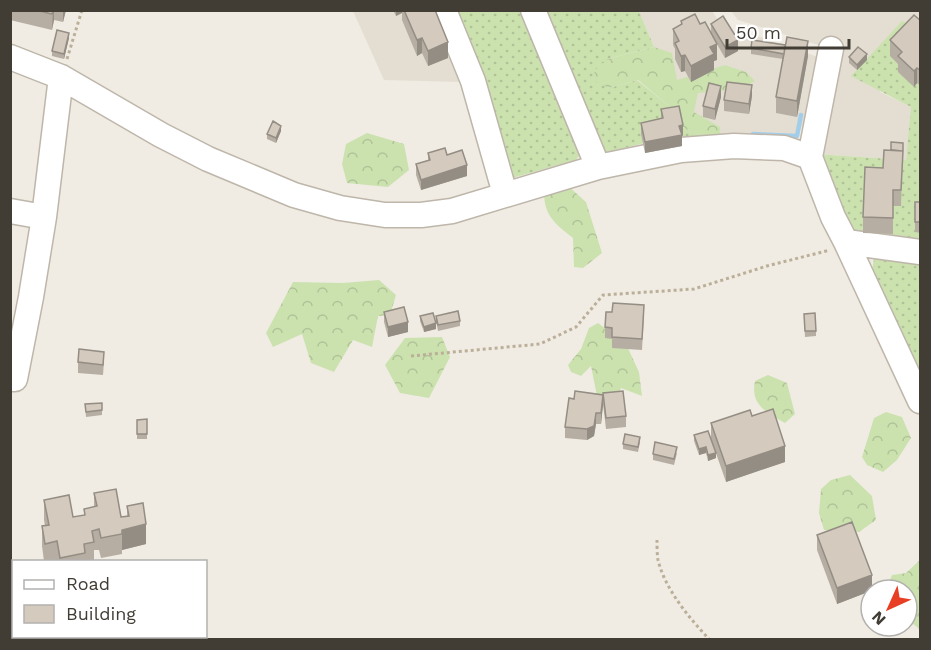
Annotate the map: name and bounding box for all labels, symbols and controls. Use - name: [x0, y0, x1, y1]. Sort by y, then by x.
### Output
- scale bar: [727, 12, 848, 50]
- text: 50 m: [736, 22, 781, 43]
- legend: [12, 560, 207, 638]
- text: Road: [66, 573, 110, 594]
- north arrow: [859, 578, 919, 638]
- text: Building: [66, 603, 136, 624]
- text: N: [868, 607, 890, 629]

